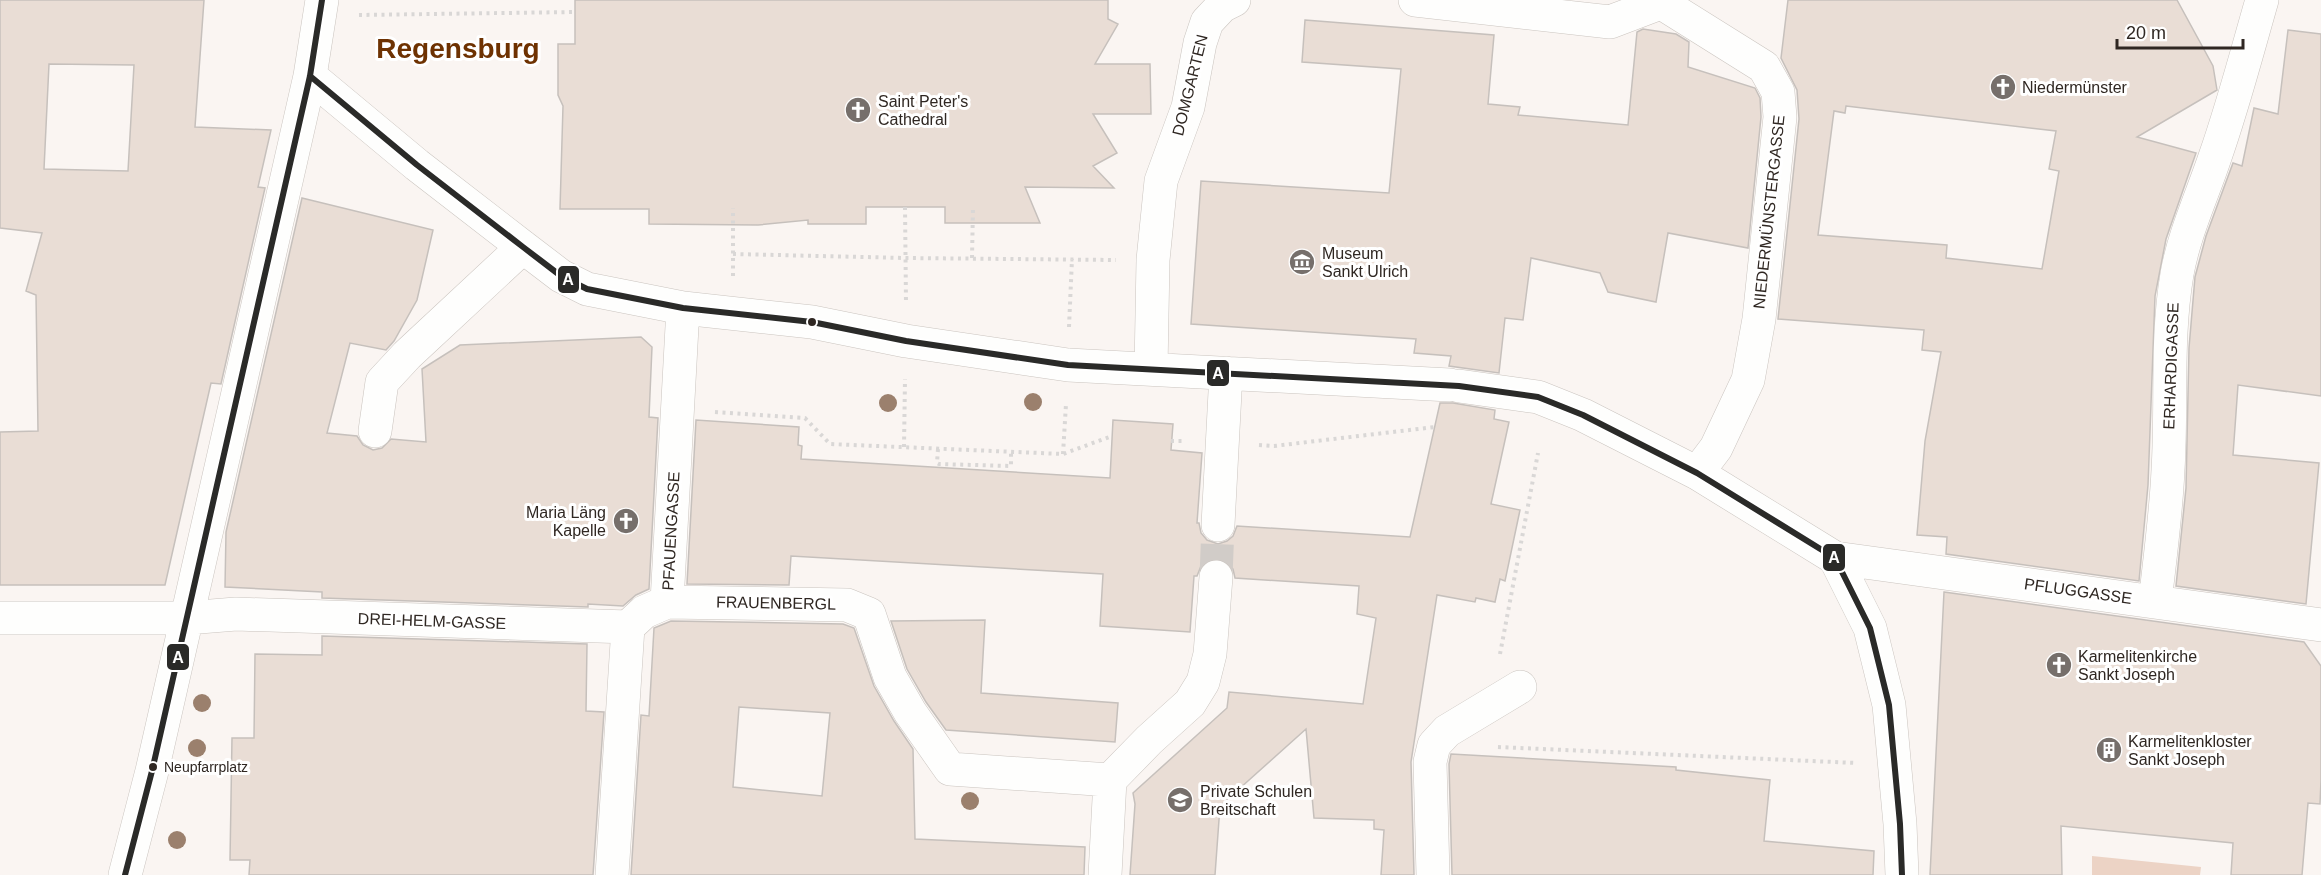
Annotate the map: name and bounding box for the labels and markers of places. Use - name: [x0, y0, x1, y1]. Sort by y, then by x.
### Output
- church icon: Niedermünster: [1988, 72, 2018, 102]
- place label: Niedermünster: [2022, 79, 2128, 96]
- place label: Saint Peter's Cathedral: [878, 93, 968, 128]
- church icon: Saint Peter's Cathedral: [843, 95, 873, 125]
- place label: Museum Sankt Ulrich: [1322, 245, 1408, 280]
- museum icon: Museum Sankt Ulrich: [1287, 247, 1317, 277]
- unlabelled marker: [806, 316, 818, 328]
- place label: Maria Läng Kapelle: [526, 504, 606, 539]
- church icon: Maria Läng Kapelle: [611, 506, 641, 536]
- place label: Karmelitenkirche Sankt Joseph: [2078, 648, 2197, 683]
- church icon: Karmelitenkirche Sankt Joseph: [2044, 650, 2074, 680]
- place label: Karmelitenkloster Sankt Joseph: [2128, 733, 2252, 768]
- building icon: Karmelitenkloster Sankt Joseph: [2094, 735, 2124, 765]
- place label: Neupfarrplatz: [164, 759, 248, 775]
- marker: Neupfarrplatz: [147, 761, 159, 773]
- place label: Private Schulen Breitschaft: [1200, 783, 1312, 818]
- school or university icon: Private Schulen Breitschaft: [1165, 785, 1195, 815]

